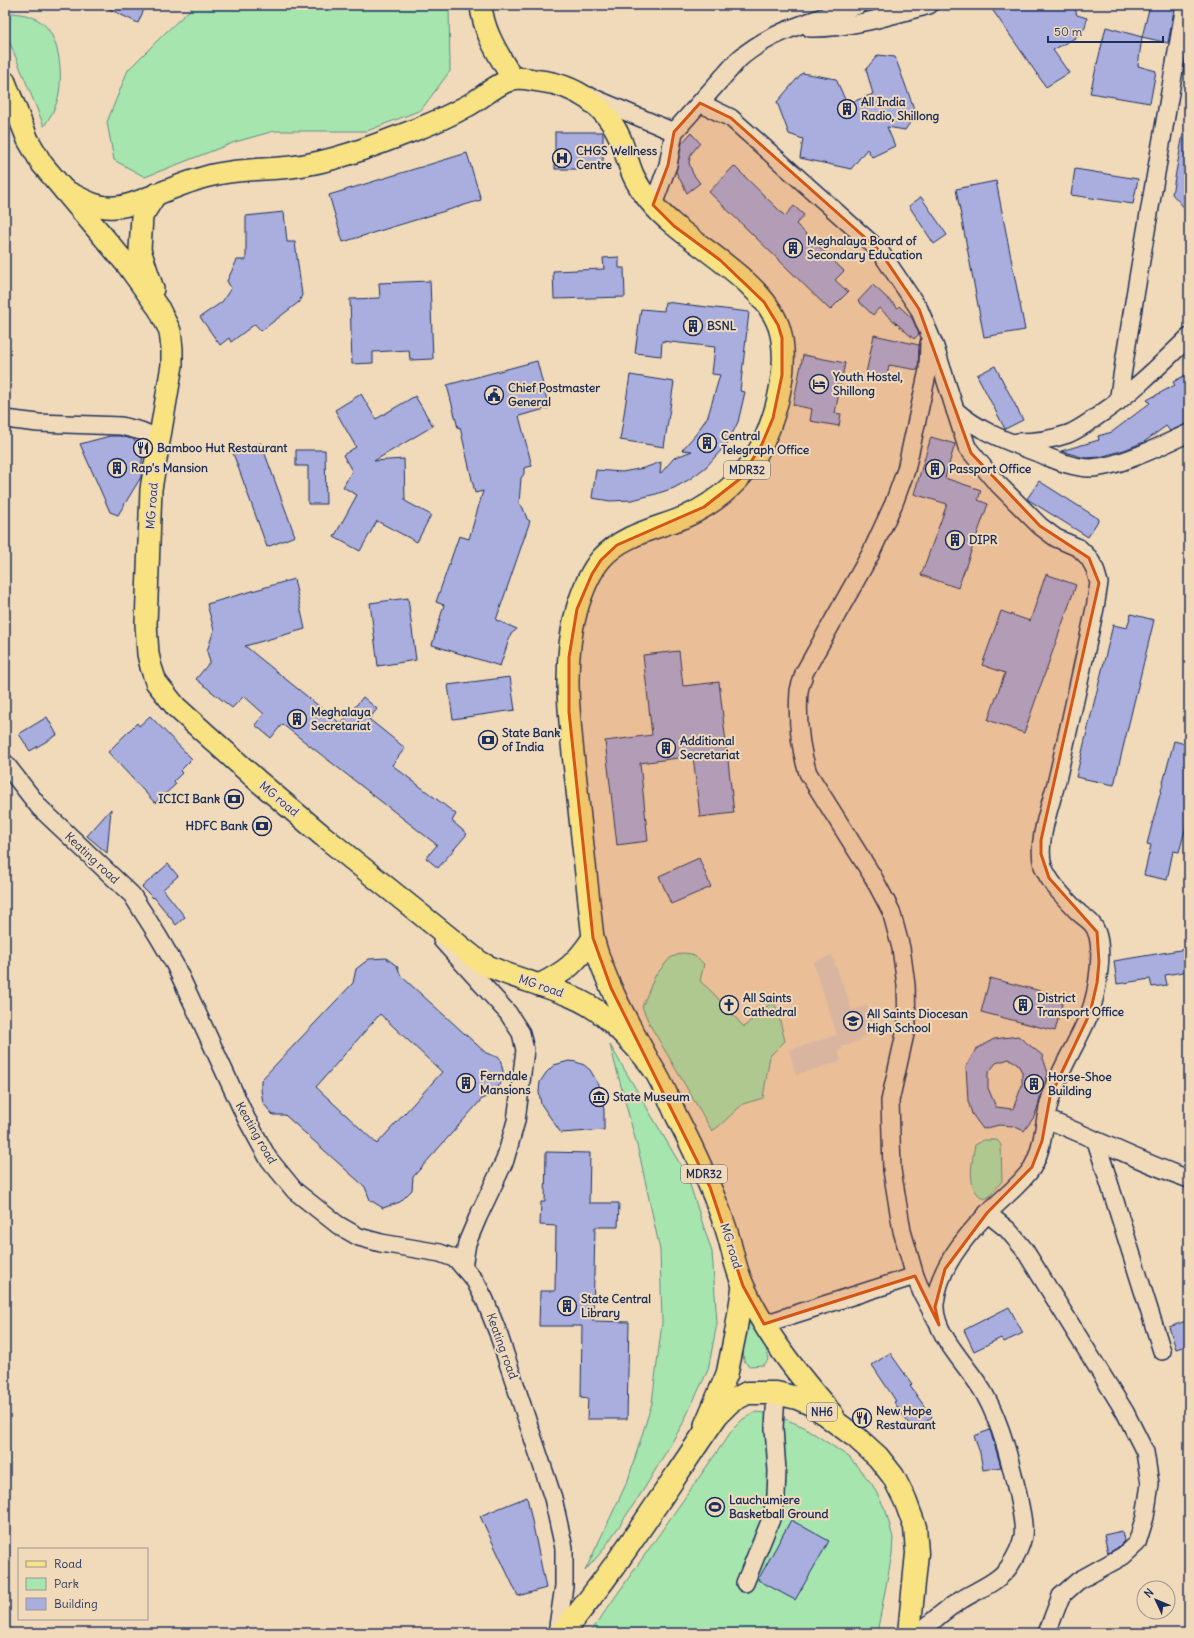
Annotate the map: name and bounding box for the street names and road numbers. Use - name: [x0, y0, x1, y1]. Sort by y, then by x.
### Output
- road number: MDR32: [724, 461, 770, 479]
- street label: MG road: [142, 482, 161, 530]
- street label: MG road: [257, 778, 302, 819]
- street label: Keating road: [62, 829, 123, 887]
- street label: MG road: [517, 971, 566, 1000]
- street label: Keating road: [233, 1099, 280, 1166]
- road number: MDR32: [681, 1165, 727, 1183]
- street label: MG road: [717, 1221, 745, 1270]
- street label: Keating road: [484, 1311, 521, 1381]
- road number: NH6: [807, 1403, 837, 1421]

